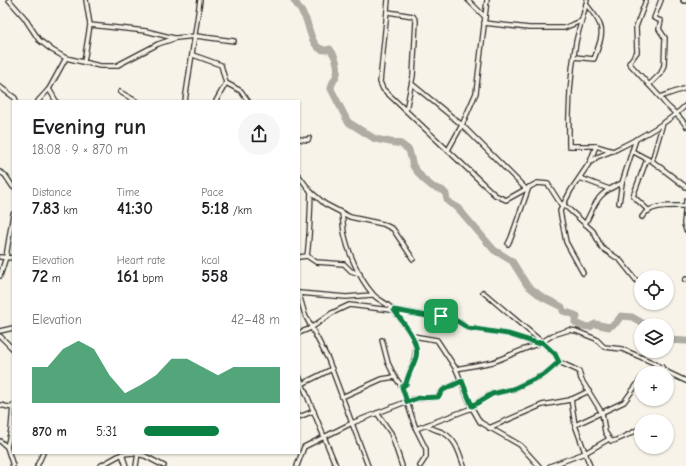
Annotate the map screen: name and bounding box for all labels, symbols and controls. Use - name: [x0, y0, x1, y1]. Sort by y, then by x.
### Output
- button: share: [238, 113, 280, 155]
- text: Evening run: [32, 114, 146, 140]
- text: 18:08 · 9 × 870 m: [32, 142, 128, 157]
- text: Distance: [32, 186, 71, 199]
- text: Time: [117, 186, 140, 199]
- text: Pace: [201, 186, 224, 199]
- text: 7.83: [32, 199, 60, 218]
- text: 41:30: [117, 199, 153, 218]
- text: 5:18: [201, 199, 229, 218]
- text: km: [60, 204, 78, 217]
- text: /km: [229, 204, 252, 217]
- text: Elevation: [32, 254, 74, 267]
- text: Heart rate: [117, 254, 165, 267]
- text: kcal: [201, 254, 220, 267]
- text: 72: [32, 267, 48, 286]
- text: 161: [117, 267, 139, 286]
- text: 558: [201, 267, 228, 286]
- map controls: [634, 270, 674, 454]
- button: locate: [634, 270, 674, 310]
- text: m: [48, 272, 61, 285]
- text: bpm: [139, 272, 163, 285]
- pin: [424, 299, 458, 333]
- icon: arrive: [430, 305, 452, 327]
- text: Elevation: [32, 312, 82, 327]
- text: 42–48 m: [231, 312, 280, 327]
- button: layers: [634, 318, 674, 358]
- button: +: [634, 366, 674, 406]
- button: −: [634, 414, 674, 454]
- text: 870 m: [32, 424, 67, 439]
- text: 5:31: [96, 424, 117, 439]

